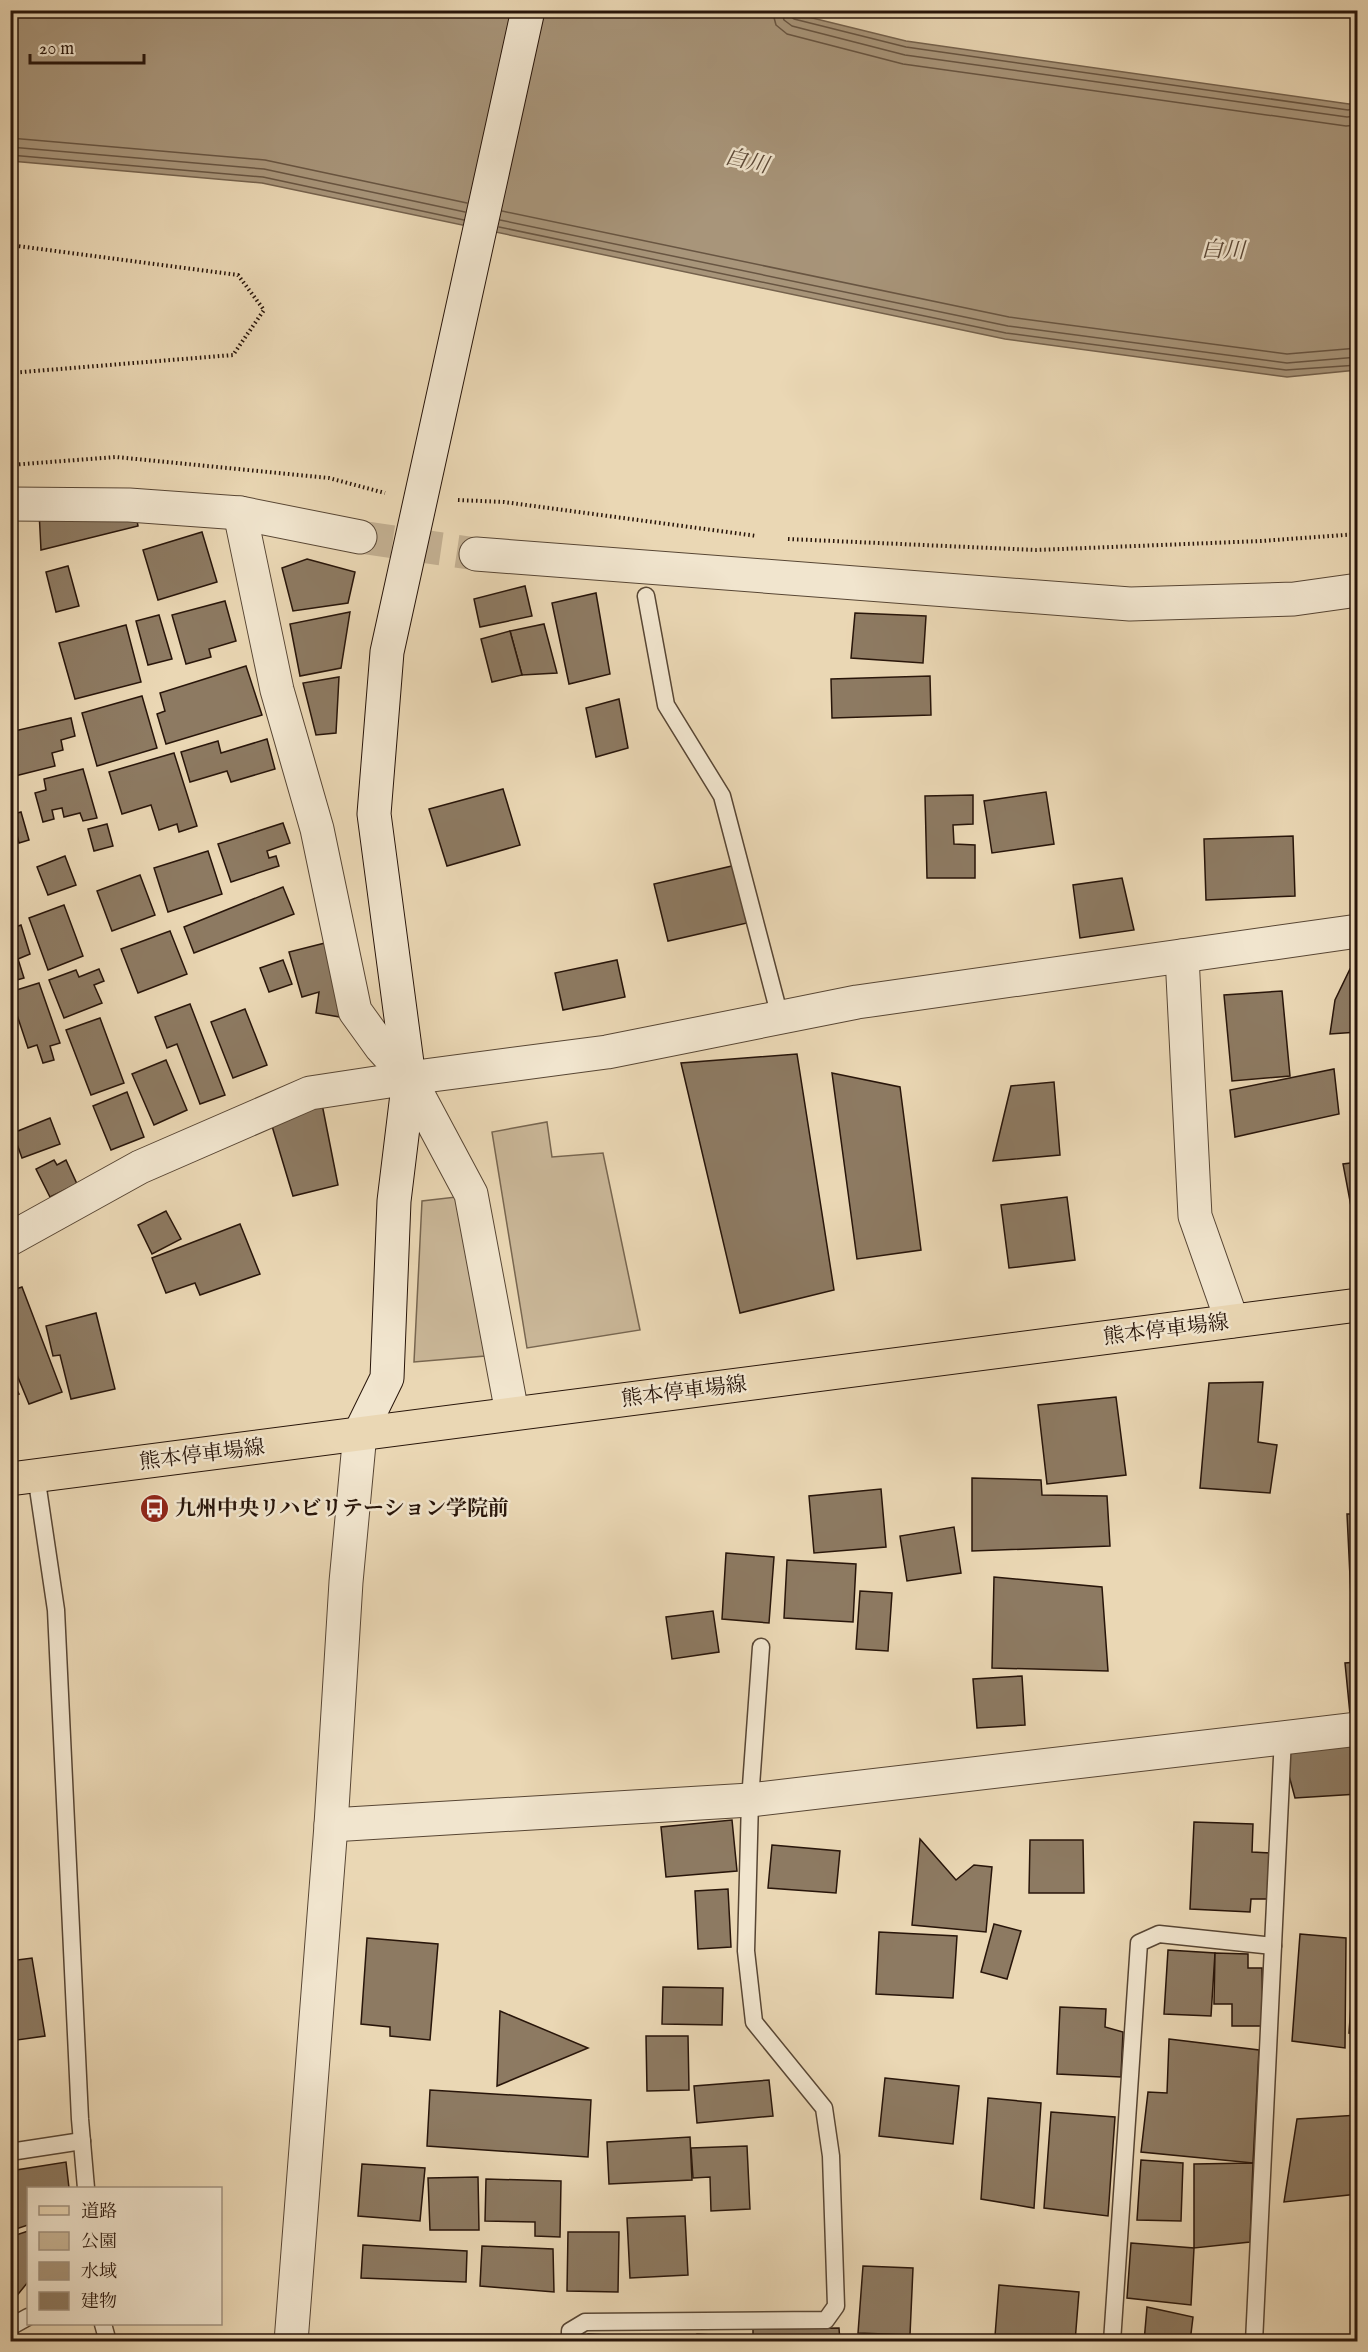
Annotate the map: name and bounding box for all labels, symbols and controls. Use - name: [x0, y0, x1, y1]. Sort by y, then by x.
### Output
- scale bar: [30, 27, 144, 65]
- text: 20 m: [39, 38, 74, 61]
- water label: 白川: [722, 143, 773, 181]
- water label: 白川: [1200, 236, 1247, 266]
- street label: 熊本停車場線: [1102, 1309, 1230, 1352]
- street label: 熊本停車場線: [620, 1371, 748, 1414]
- street label: 熊本停車場線: [138, 1434, 266, 1477]
- bus stop icon: 九州中央リハビリテーション学院前: [138, 1492, 170, 1524]
- place label: 九州中央リハビリテーション学院前: [175, 1496, 509, 1523]
- legend: [27, 2187, 222, 2325]
- text: 道路: [81, 2201, 117, 2224]
- text: 公園: [81, 2231, 117, 2254]
- text: 水域: [81, 2261, 117, 2284]
- text: 建物: [81, 2291, 117, 2314]

